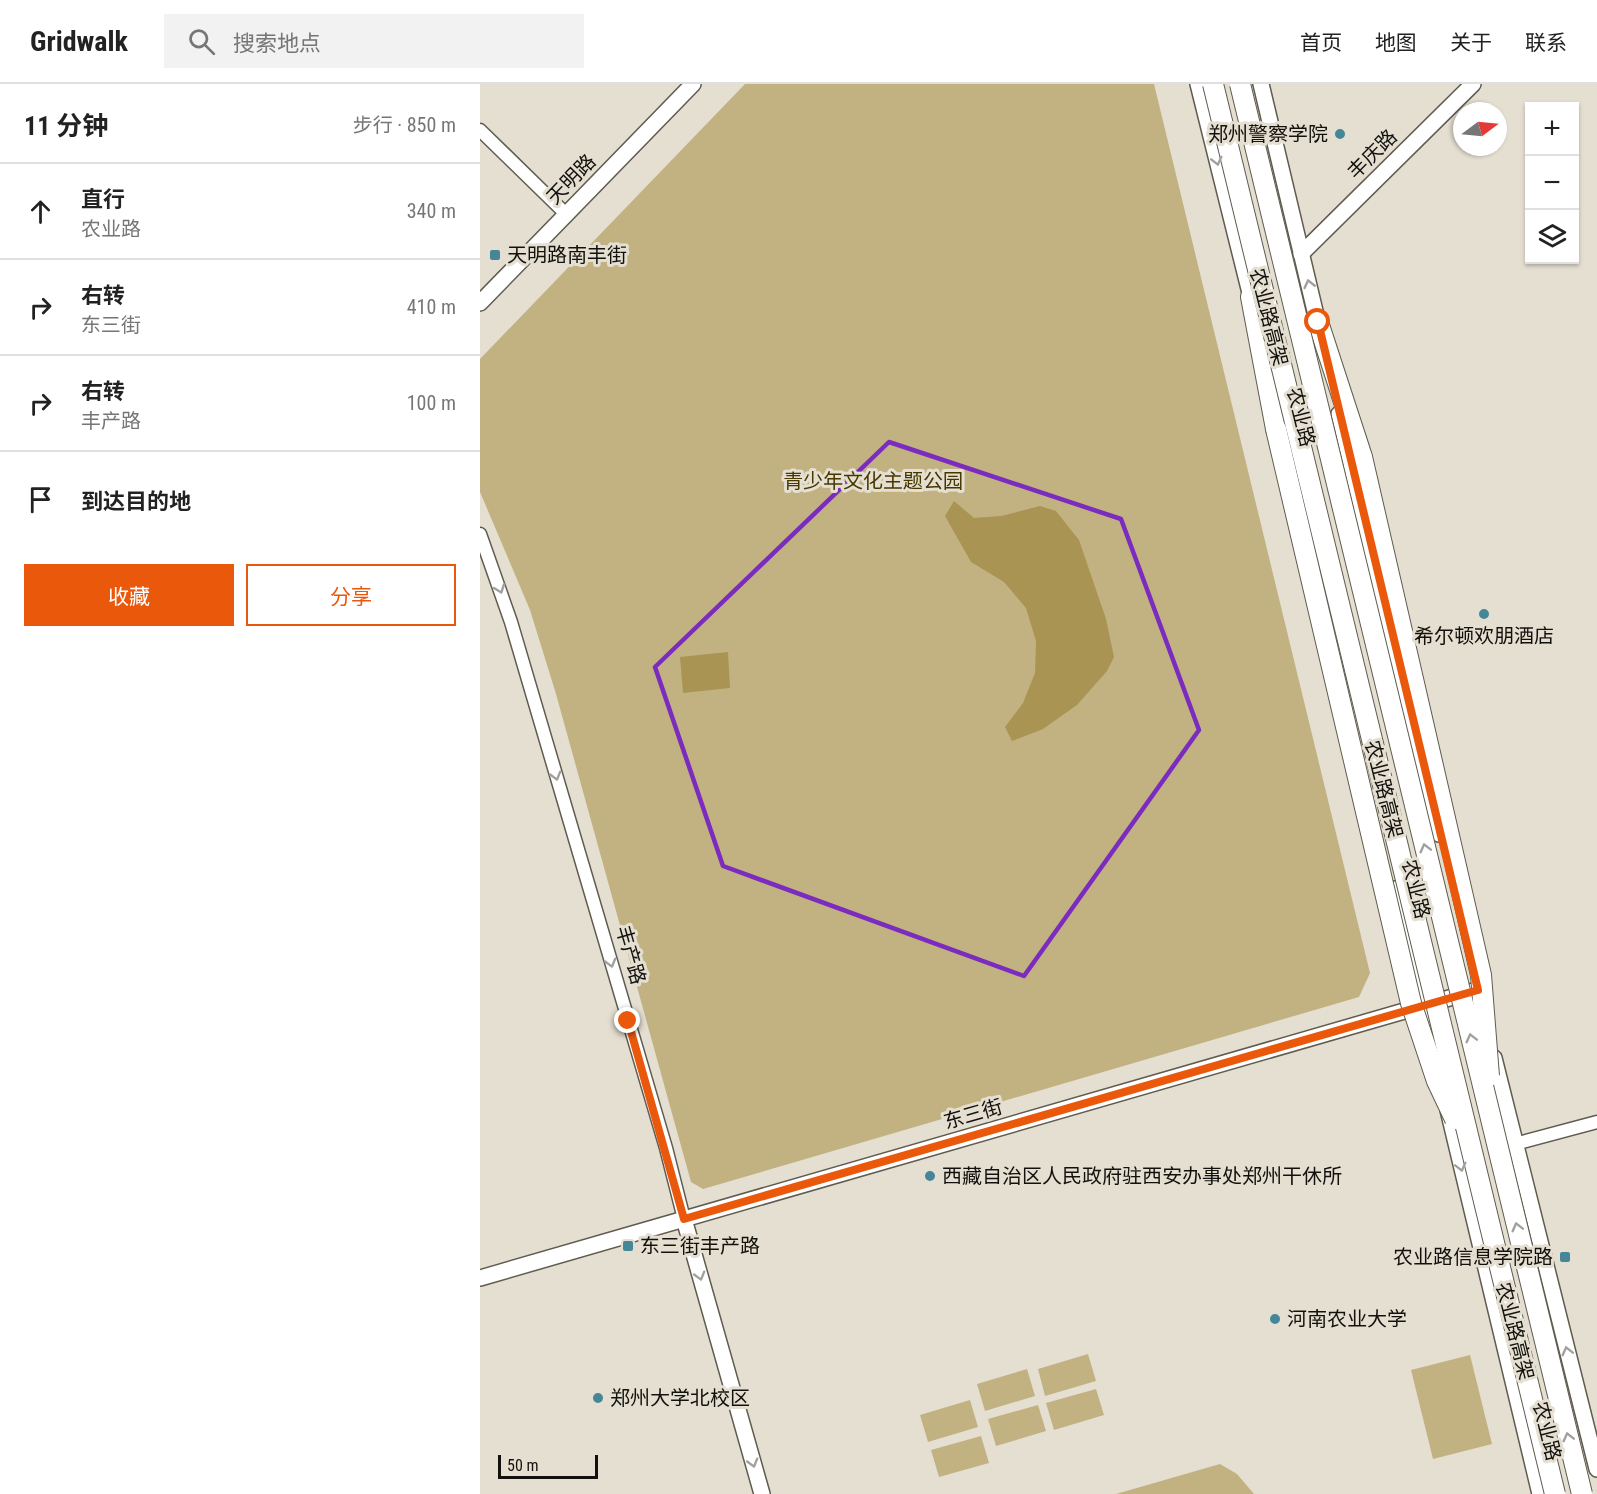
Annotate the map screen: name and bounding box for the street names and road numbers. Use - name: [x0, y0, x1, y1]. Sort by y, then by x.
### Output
- street label: 丰庆路: [1342, 124, 1402, 184]
- street label: 天明路: [542, 149, 600, 209]
- street label: 农业路高架: [1245, 266, 1293, 368]
- street label: 农业路: [1282, 385, 1320, 449]
- street label: 农业路高架: [1360, 738, 1408, 840]
- street label: 农业路: [1397, 857, 1435, 921]
- street label: 丰产路: [611, 923, 651, 987]
- street label: 东三街: [941, 1094, 1005, 1134]
- street label: 农业路高架: [1491, 1280, 1539, 1382]
- street label: 农业路: [1528, 1399, 1566, 1463]

